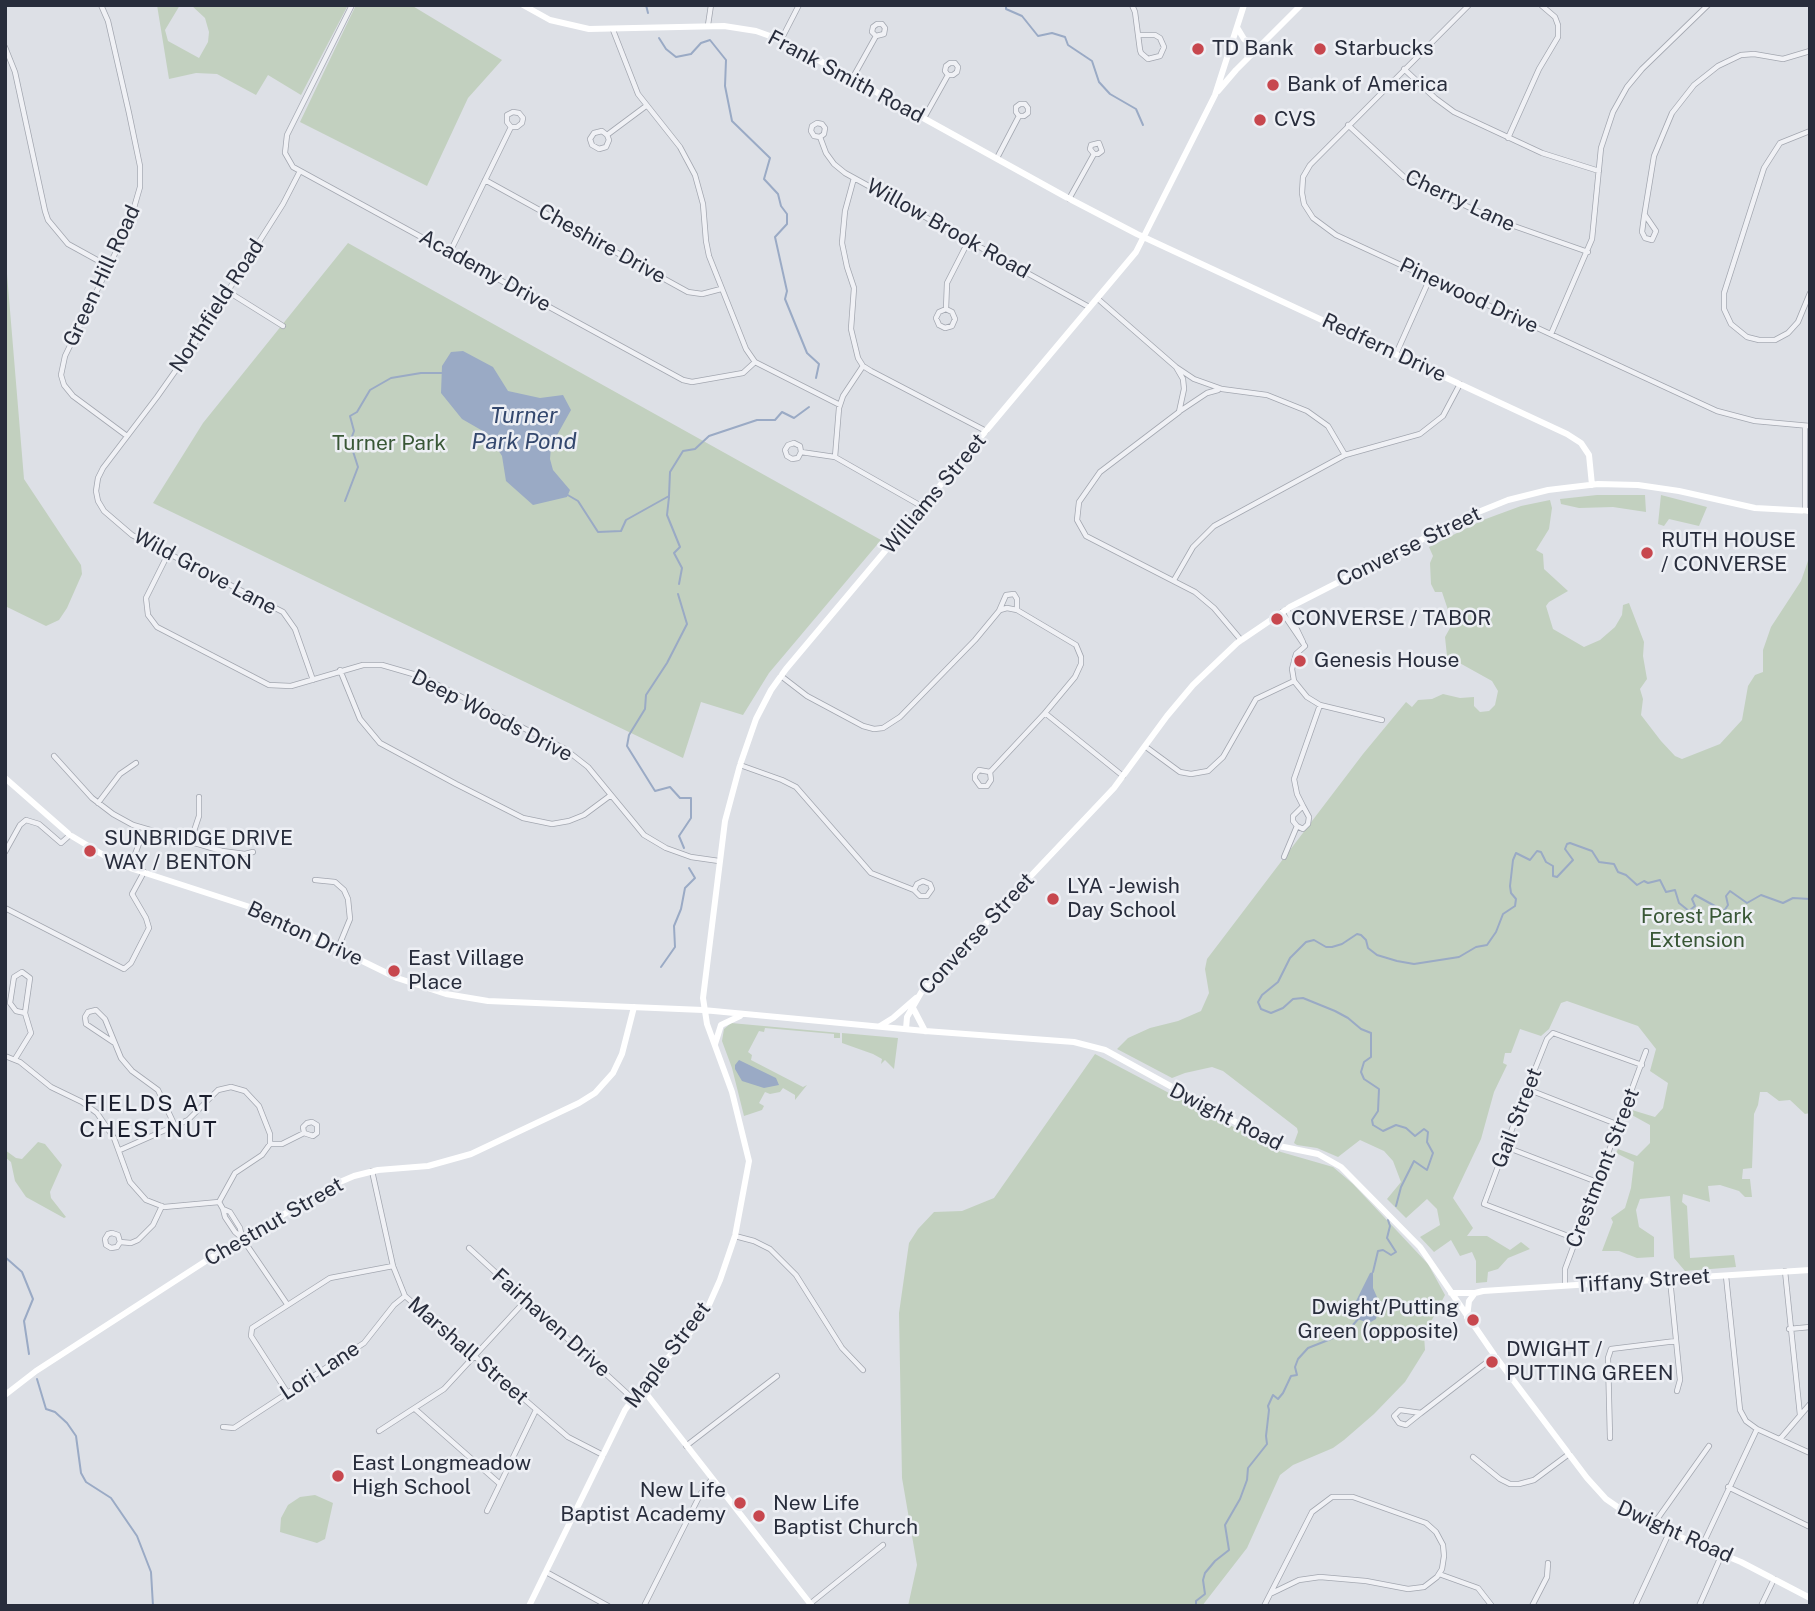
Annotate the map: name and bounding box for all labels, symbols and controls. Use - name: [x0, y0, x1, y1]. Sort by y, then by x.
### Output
- street label: Frank Smith Road: [764, 25, 928, 129]
- place label: TD Bank: [1212, 36, 1294, 62]
- place label: Starbucks: [1334, 36, 1434, 62]
- marker: TD Bank: [1190, 41, 1206, 57]
- marker: Starbucks: [1312, 41, 1328, 57]
- place label: Bank of America: [1287, 72, 1448, 98]
- marker: Bank of America: [1265, 77, 1281, 93]
- place label: CVS: [1274, 107, 1316, 133]
- marker: CVS: [1252, 112, 1268, 128]
- street label: Cherry Lane: [1401, 164, 1519, 238]
- street label: Willow Brook Road: [862, 174, 1034, 284]
- street label: Cheshire Drive: [534, 199, 670, 289]
- street label: Green Hill Road: [58, 201, 146, 351]
- street label: Academy Drive: [415, 225, 555, 317]
- street label: Northfield Road: [165, 235, 269, 377]
- street label: Pinewood Drive: [1396, 253, 1542, 339]
- street label: Redfern Drive: [1318, 308, 1450, 388]
- water label: Turner Park Pond: [471, 402, 577, 456]
- street label: Williams Street: [876, 429, 992, 559]
- park label: Turner Park: [332, 431, 446, 457]
- street label: Converse Street: [1333, 501, 1485, 593]
- street label: Wild Grove Lane: [129, 524, 281, 620]
- place label: RUTH HOUSE / CONVERSE: [1661, 528, 1796, 578]
- marker: RUTH HOUSE / CONVERSE: [1639, 545, 1655, 561]
- place label: CONVERSE / TABOR: [1291, 606, 1492, 632]
- marker: CONVERSE / TABOR: [1269, 611, 1285, 627]
- place label: Genesis House: [1314, 648, 1459, 674]
- marker: Genesis House: [1292, 653, 1308, 669]
- street label: Deep Woods Drive: [407, 665, 577, 767]
- place label: SUNBRIDGE DRIVE WAY / BENTON: [104, 826, 293, 876]
- marker: SUNBRIDGE DRIVE WAY / BENTON: [82, 843, 98, 859]
- street label: Converse Street: [914, 868, 1040, 1000]
- place label: LYA -Jewish Day School: [1067, 874, 1180, 924]
- marker: LYA -Jewish Day School: [1045, 891, 1061, 907]
- street label: Benton Drive: [243, 896, 367, 972]
- park label: Forest Park Extension: [1641, 904, 1753, 954]
- place label: East Village Place: [408, 946, 524, 996]
- marker: East Village Place: [386, 963, 402, 979]
- street label: Gail Street: [1486, 1064, 1548, 1172]
- street label: Dwight Road: [1165, 1078, 1287, 1156]
- street label: Crestmont Street: [1561, 1085, 1645, 1251]
- district label: FIELDS AT CHESTNUT: [80, 1090, 218, 1144]
- street label: Chestnut Street: [200, 1172, 348, 1272]
- street label: Fairhaven Drive: [487, 1263, 615, 1383]
- street label: Tiffany Street: [1575, 1264, 1711, 1298]
- street label: Marshall Street: [403, 1292, 533, 1410]
- place label: Dwight/Putting Green (opposite): [1298, 1295, 1459, 1345]
- street label: Maple Street: [620, 1297, 716, 1413]
- marker: Dwight/Putting Green (opposite): [1465, 1312, 1481, 1328]
- street label: Lori Lane: [276, 1336, 364, 1406]
- place label: DWIGHT / PUTTING GREEN: [1506, 1337, 1674, 1387]
- marker: DWIGHT / PUTTING GREEN: [1484, 1354, 1500, 1370]
- place label: East Longmeadow High School: [352, 1451, 531, 1501]
- marker: East Longmeadow High School: [330, 1468, 346, 1484]
- place label: New Life Baptist Academy: [560, 1478, 726, 1528]
- place label: New Life Baptist Church: [773, 1491, 918, 1541]
- marker: New Life Baptist Academy: [732, 1495, 748, 1511]
- street label: Dwight Road: [1613, 1495, 1737, 1569]
- marker: New Life Baptist Church: [751, 1508, 767, 1524]

